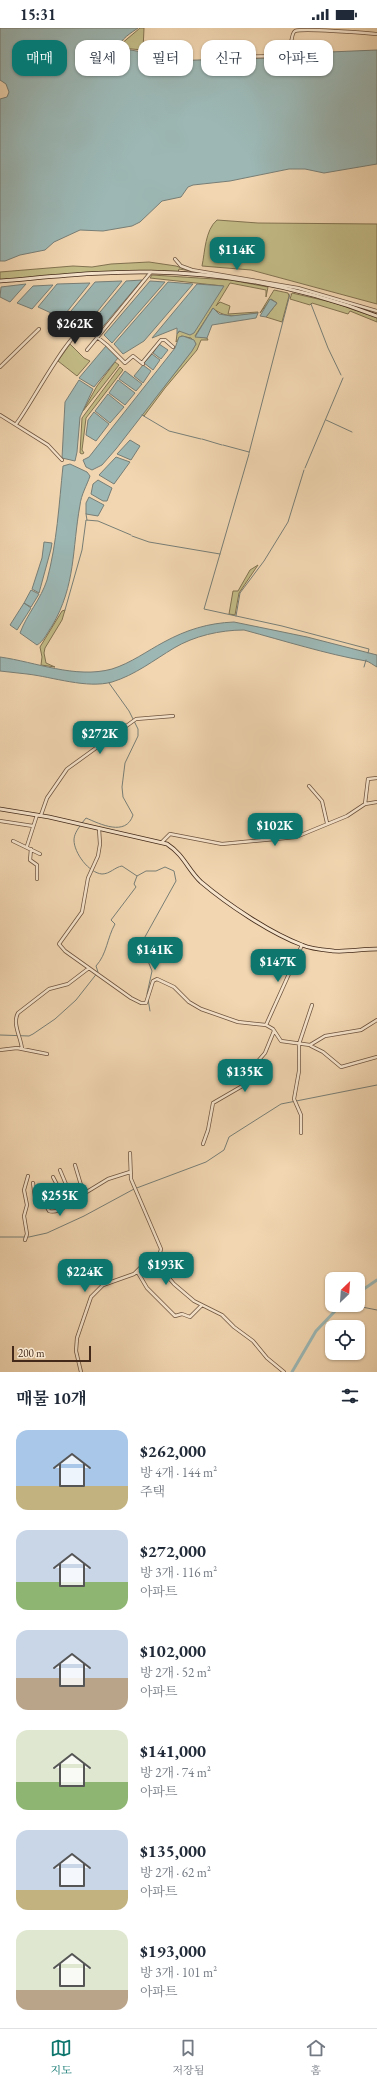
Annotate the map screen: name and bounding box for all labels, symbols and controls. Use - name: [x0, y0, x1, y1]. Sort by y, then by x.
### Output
- text: 15:31: [20, 5, 56, 24]
- chip: 매매: [12, 40, 67, 76]
- chip: 월세: [75, 40, 130, 76]
- chip: 필터: [138, 40, 193, 76]
- chip: 신규: [201, 40, 256, 76]
- chip: 아파트: [264, 40, 333, 76]
- pin: $114K: [209, 237, 265, 271]
- text: $114K: [219, 241, 255, 258]
- pin: $262K: [47, 311, 103, 345]
- text: $262K: [57, 315, 93, 332]
- pin: $272K: [72, 721, 128, 755]
- text: $272K: [82, 725, 118, 742]
- pin: $102K: [247, 813, 303, 847]
- text: $102K: [257, 817, 293, 834]
- pin: $141K: [127, 937, 183, 971]
- text: $141K: [137, 941, 173, 958]
- pin: $147K: [250, 949, 306, 983]
- text: $147K: [260, 953, 296, 970]
- pin: $135K: [217, 1059, 273, 1093]
- text: $135K: [227, 1063, 263, 1080]
- pin: $255K: [32, 1183, 88, 1217]
- text: $255K: [42, 1187, 78, 1204]
- pin: $193K: [138, 1252, 194, 1286]
- text: $193K: [148, 1256, 184, 1273]
- pin: $224K: [57, 1259, 113, 1293]
- text: $224K: [67, 1263, 103, 1280]
- north arrow: [325, 1272, 365, 1312]
- map controls: [325, 1272, 365, 1360]
- button: locate: [325, 1320, 365, 1360]
- scale bar: [12, 1344, 91, 1363]
- text: 200 m: [18, 1346, 45, 1360]
- icon: filters: [339, 1385, 361, 1407]
- text: 매물 10개: [16, 1387, 87, 1409]
- text: $262,000: [140, 1440, 206, 1462]
- icon: home: [48, 1446, 96, 1494]
- text: 방 4개 · 144 m²: [140, 1464, 217, 1481]
- text: 주택: [140, 1483, 165, 1500]
- text: $272,000: [140, 1540, 206, 1562]
- icon: home: [48, 1546, 96, 1594]
- text: 방 3개 · 116 m²: [140, 1564, 217, 1581]
- text: 아파트: [140, 1583, 178, 1600]
- text: $102,000: [140, 1640, 206, 1662]
- icon: home: [48, 1646, 96, 1694]
- text: 방 2개 · 52 m²: [140, 1664, 211, 1681]
- text: 아파트: [140, 1683, 178, 1700]
- text: $141,000: [140, 1740, 206, 1762]
- icon: home: [48, 1746, 96, 1794]
- text: 방 2개 · 74 m²: [140, 1764, 211, 1781]
- text: 아파트: [140, 1783, 178, 1800]
- text: $135,000: [140, 1840, 206, 1862]
- icon: home: [48, 1846, 96, 1894]
- text: 방 2개 · 62 m²: [140, 1864, 211, 1881]
- text: 아파트: [140, 1883, 178, 1900]
- text: $193,000: [140, 1940, 206, 1962]
- icon: home: [48, 1946, 96, 1994]
- text: 방 3개 · 101 m²: [140, 1964, 217, 1981]
- text: 아파트: [140, 1983, 178, 2000]
- tab: 지도: [50, 2037, 72, 2077]
- tab: 저장됨: [173, 2037, 204, 2077]
- tab: 홈: [305, 2037, 327, 2077]

